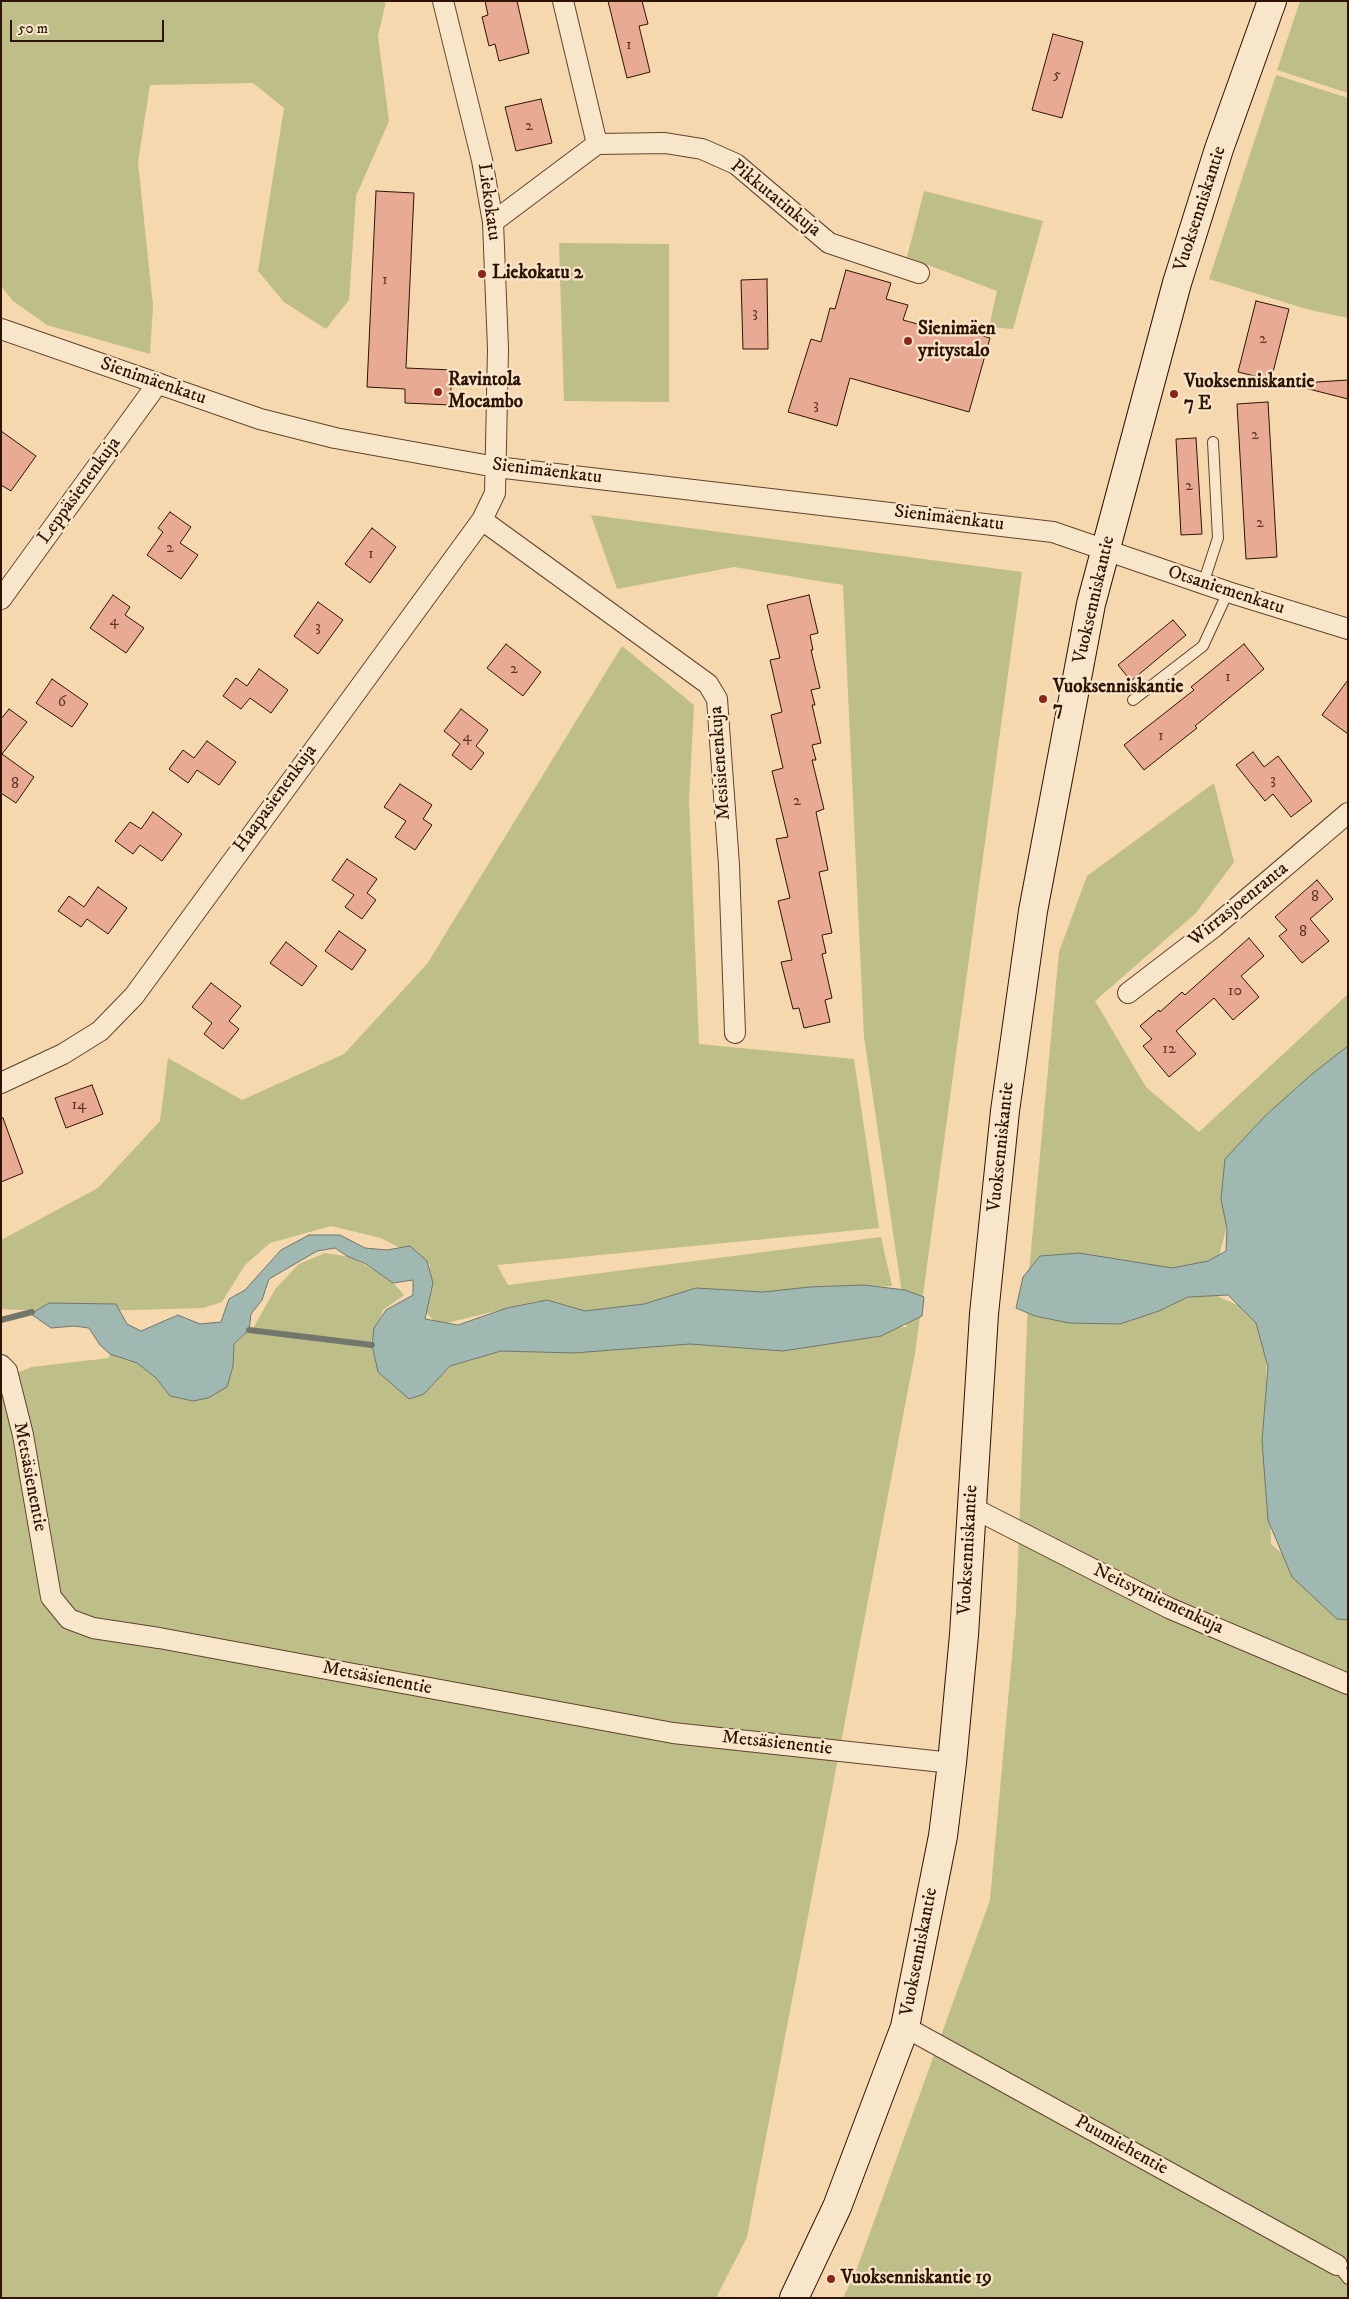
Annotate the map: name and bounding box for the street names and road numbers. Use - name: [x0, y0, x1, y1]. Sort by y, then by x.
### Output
- street label: Vuoksenniskantie: [1170, 144, 1232, 274]
- street label: Pikkutatinkuja: [725, 156, 825, 242]
- street label: Liekokatu: [471, 162, 505, 242]
- street label: Sienimäenkatu: [97, 353, 209, 411]
- street label: Leppäsienenkuja: [34, 433, 126, 549]
- street label: Sienimäenkatu: [491, 454, 603, 490]
- street label: Sienimäenkatu: [893, 501, 1005, 537]
- street label: Vuoksenniskantie: [1069, 534, 1121, 666]
- street label: Otsaniemenkatu: [1165, 561, 1287, 621]
- street label: Mesisienenkuja: [706, 705, 736, 821]
- street label: Haapasienenkuja: [229, 741, 323, 857]
- street label: Wirrasjoenranta: [1185, 858, 1293, 952]
- street label: Vuoksenniskantie: [984, 1081, 1020, 1213]
- street label: Metsäsienentie: [7, 1420, 51, 1534]
- street label: Vuoksenniskantie: [954, 1484, 984, 1616]
- street label: Neitsytniemenkuja: [1089, 1560, 1227, 1640]
- street label: Metsäsienentie: [320, 1657, 434, 1701]
- street label: Metsäsienentie: [721, 1727, 833, 1761]
- street label: Vuoksenniskantie: [896, 1886, 944, 2018]
- street label: Puumiehentie: [1070, 2111, 1172, 2181]

